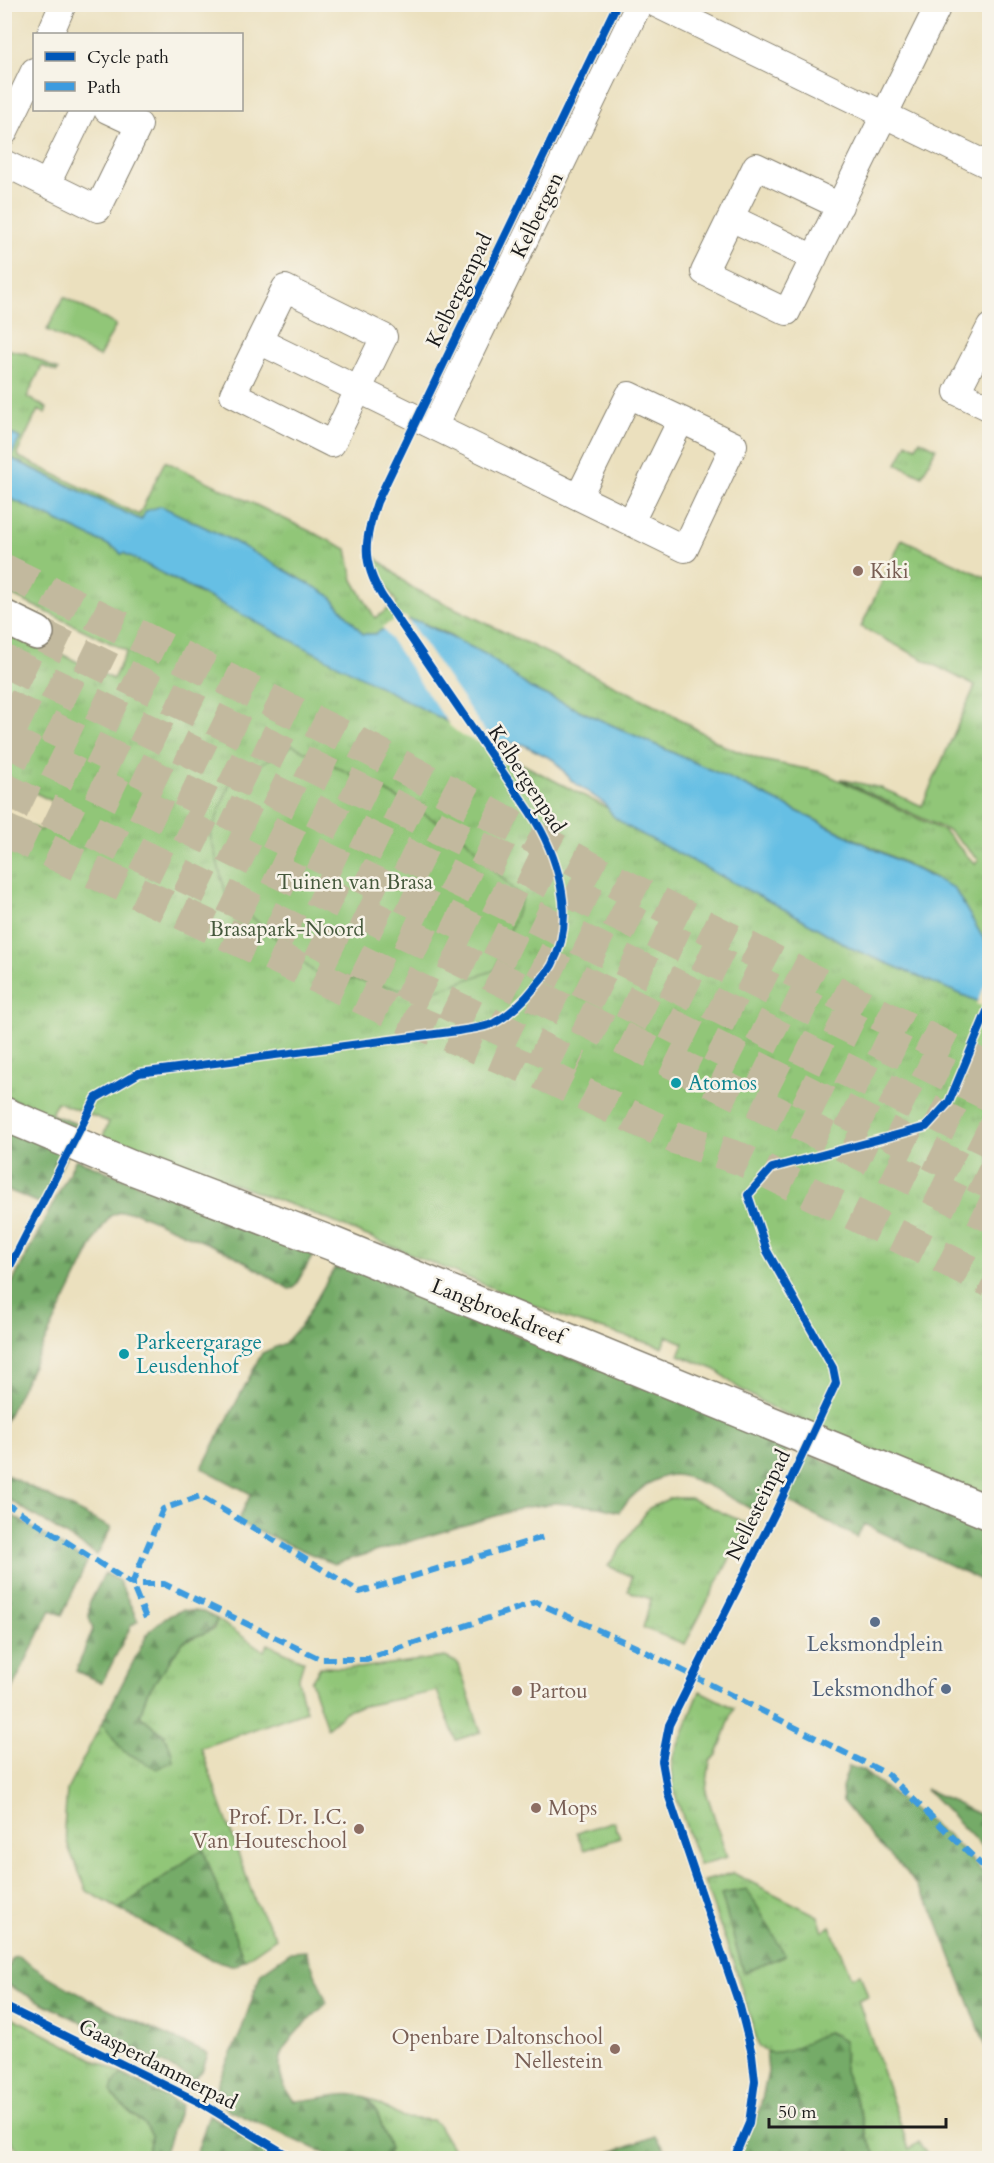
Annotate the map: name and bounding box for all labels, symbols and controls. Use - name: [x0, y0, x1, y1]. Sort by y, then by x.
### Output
- legend: [33, 33, 243, 111]
- text: Cycle path: [87, 45, 169, 70]
- text: Path: [87, 75, 121, 100]
- street label: Kelbergen: [504, 167, 571, 263]
- street label: Kelbergenpad: [419, 228, 500, 352]
- place label: Kiki: [870, 557, 909, 586]
- marker: Kiki: [851, 564, 865, 578]
- street label: Kelbergenpad: [481, 720, 572, 839]
- park label: Tuinen van Brasa: [277, 868, 433, 897]
- park label: Brasapark-Noord: [209, 915, 365, 944]
- place label: Atomos: [688, 1069, 757, 1098]
- marker: Atomos: [669, 1076, 683, 1090]
- street label: Langbroekdreef: [427, 1272, 572, 1353]
- place label: Parkeergarage Leusdenhof: [136, 1328, 262, 1381]
- marker: Parkeergarage Leusdenhof: [117, 1347, 131, 1361]
- street label: Nellesteinpad: [719, 1445, 798, 1566]
- marker: Leksmondplein: [868, 1615, 882, 1629]
- place label: Leksmondplein: [807, 1630, 943, 1659]
- place label: Leksmondhof: [812, 1675, 938, 1704]
- place label: Partou: [529, 1677, 588, 1706]
- marker: Leksmondhof: [939, 1682, 953, 1696]
- marker: Partou: [510, 1684, 524, 1698]
- place label: Mops: [548, 1794, 597, 1823]
- marker: Mops: [529, 1801, 543, 1815]
- place label: Prof. Dr. I.C. Van Houteschool: [192, 1803, 347, 1856]
- marker: Prof. Dr. I.C. Van Houteschool: [352, 1822, 366, 1836]
- street label: Gaasperdammerpad: [73, 2012, 242, 2117]
- place label: Openbare Daltonschool Nellestein: [391, 2023, 603, 2076]
- marker: Openbare Daltonschool Nellestein: [608, 2042, 622, 2056]
- scale bar: [769, 2091, 946, 2129]
- text: 50 m: [778, 2100, 817, 2125]

